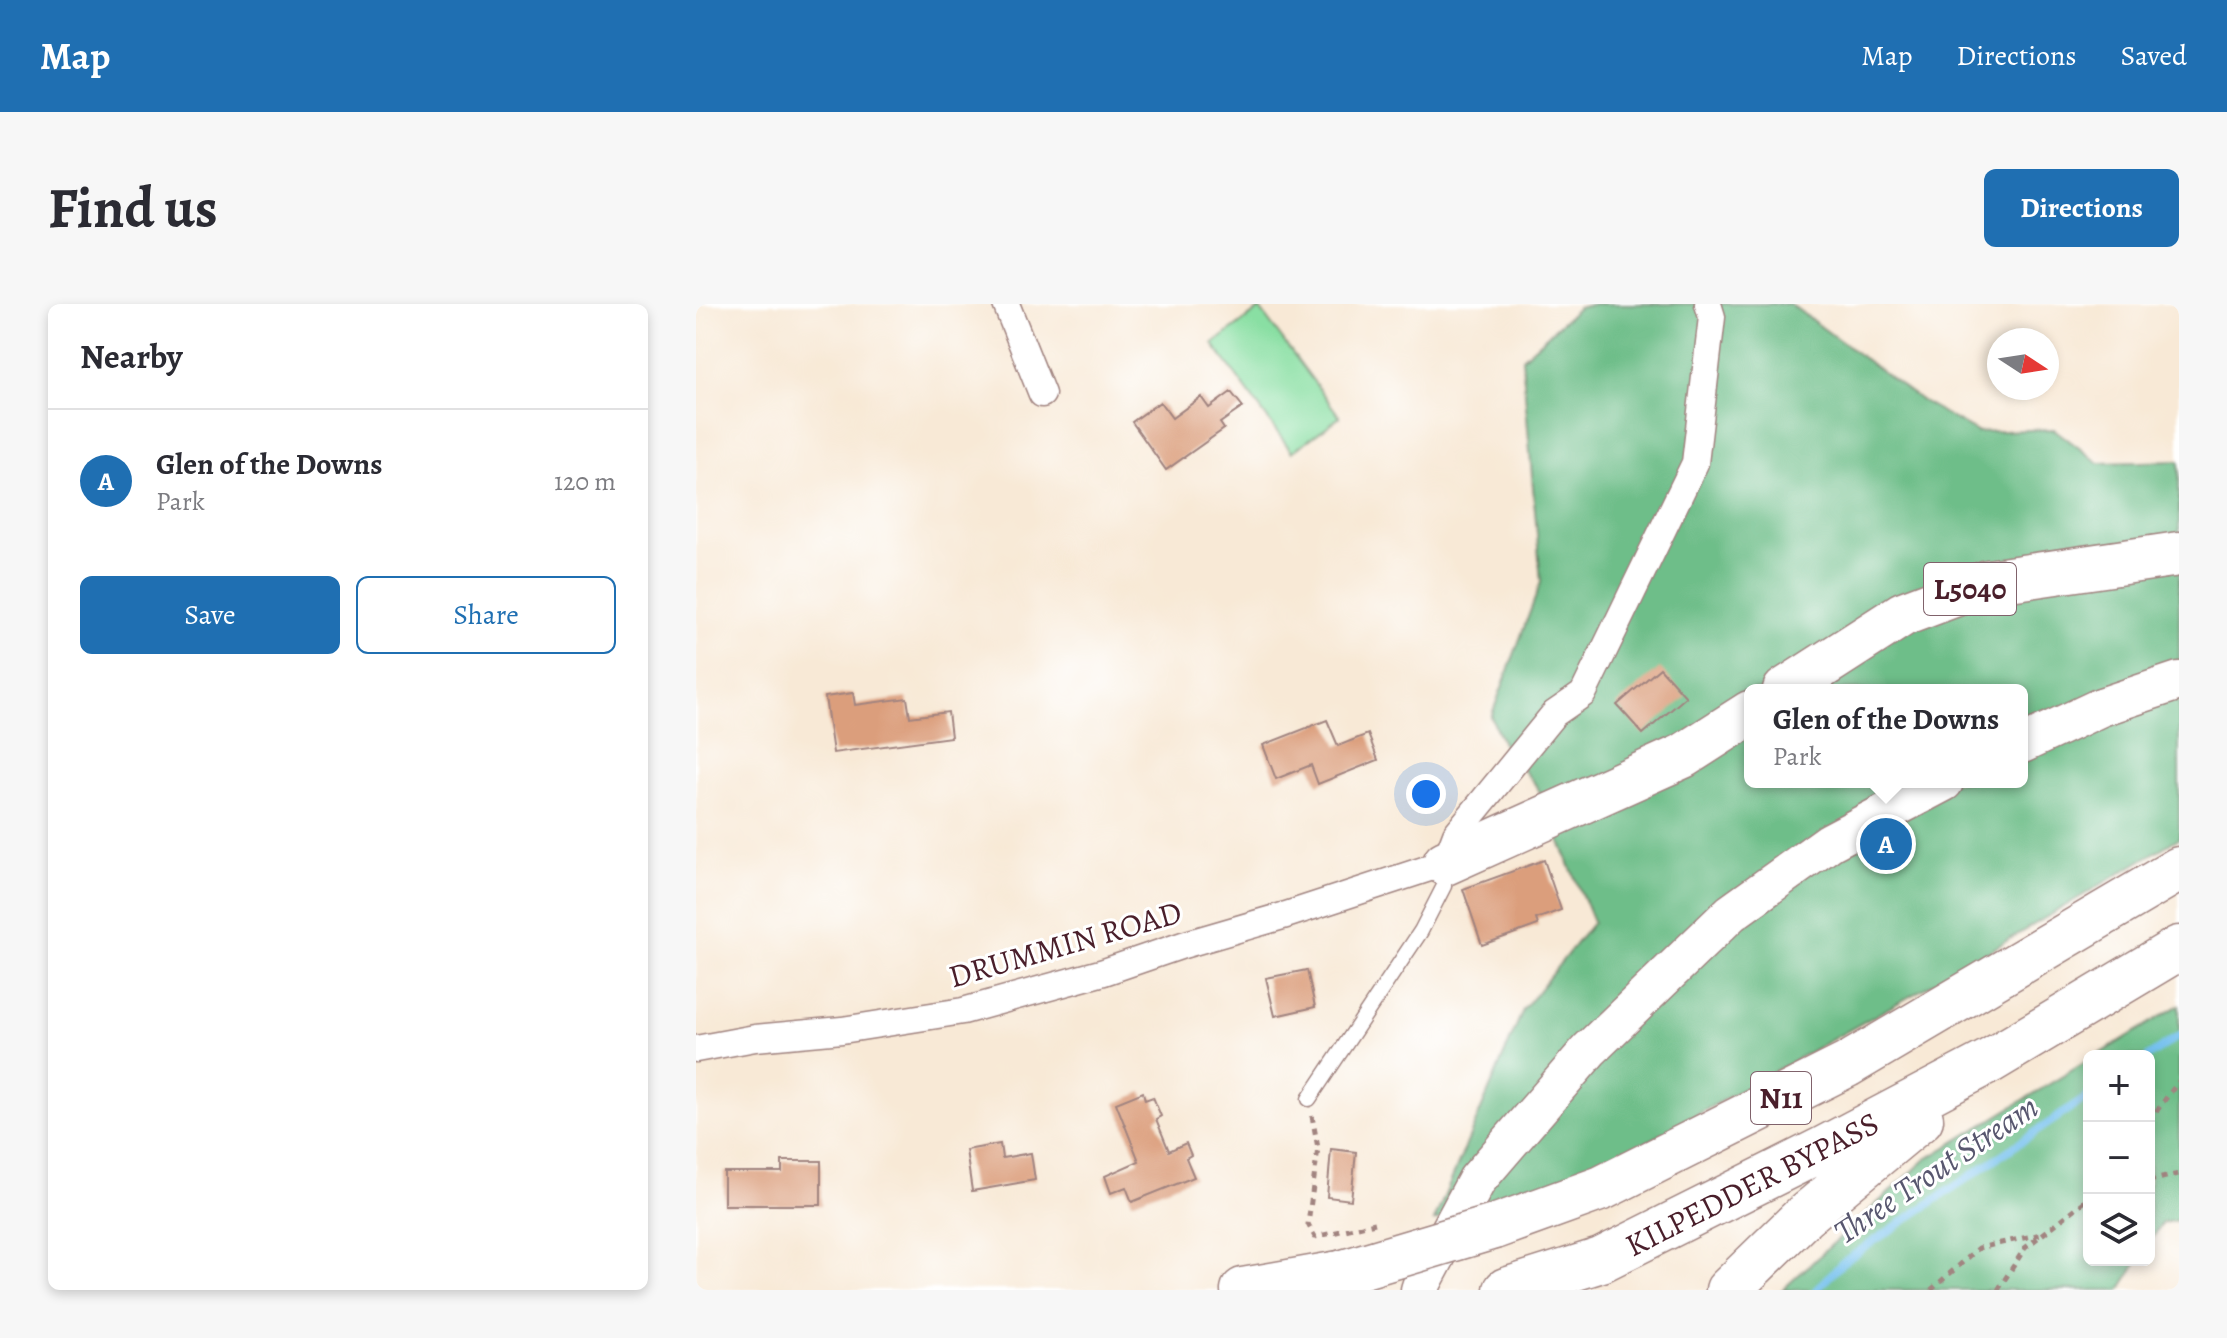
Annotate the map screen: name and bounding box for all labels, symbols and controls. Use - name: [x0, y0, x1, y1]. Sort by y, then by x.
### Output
- text: Map: [40, 30, 110, 82]
- text: Map: [1861, 37, 1912, 75]
- text: Directions: [1956, 37, 2077, 75]
- text: Saved: [2121, 37, 2187, 75]
- button: Directions: [1984, 169, 2179, 247]
- text: Find us: [48, 170, 218, 246]
- north arrow: [1987, 328, 2059, 400]
- text: Nearby: [80, 333, 183, 380]
- text: Glen of the Downs: [156, 444, 382, 484]
- text: A: [98, 464, 114, 499]
- text: 120 m: [554, 464, 616, 499]
- text: Park: [156, 484, 205, 519]
- road number: L5040: [1924, 563, 2016, 615]
- button: Save: [80, 576, 340, 654]
- button: Share: [356, 576, 616, 654]
- popup: [1744, 684, 2028, 788]
- text: Glen of the Downs: [1773, 699, 1999, 739]
- text: Park: [1773, 739, 1822, 774]
- your location: [1406, 774, 1446, 814]
- pin: A: [1860, 814, 1912, 874]
- street label: DRUMMIN ROAD: [943, 890, 1187, 998]
- map controls: [2083, 1050, 2155, 1266]
- button: +: [2083, 1050, 2155, 1122]
- road number: N11: [1751, 1072, 1811, 1124]
- water label: Three Trout Stream: [1824, 1083, 2048, 1255]
- street label: KILPEDDER BYPASS: [1618, 1101, 1886, 1267]
- button: −: [2083, 1122, 2155, 1194]
- button: layers: [2083, 1194, 2155, 1266]

